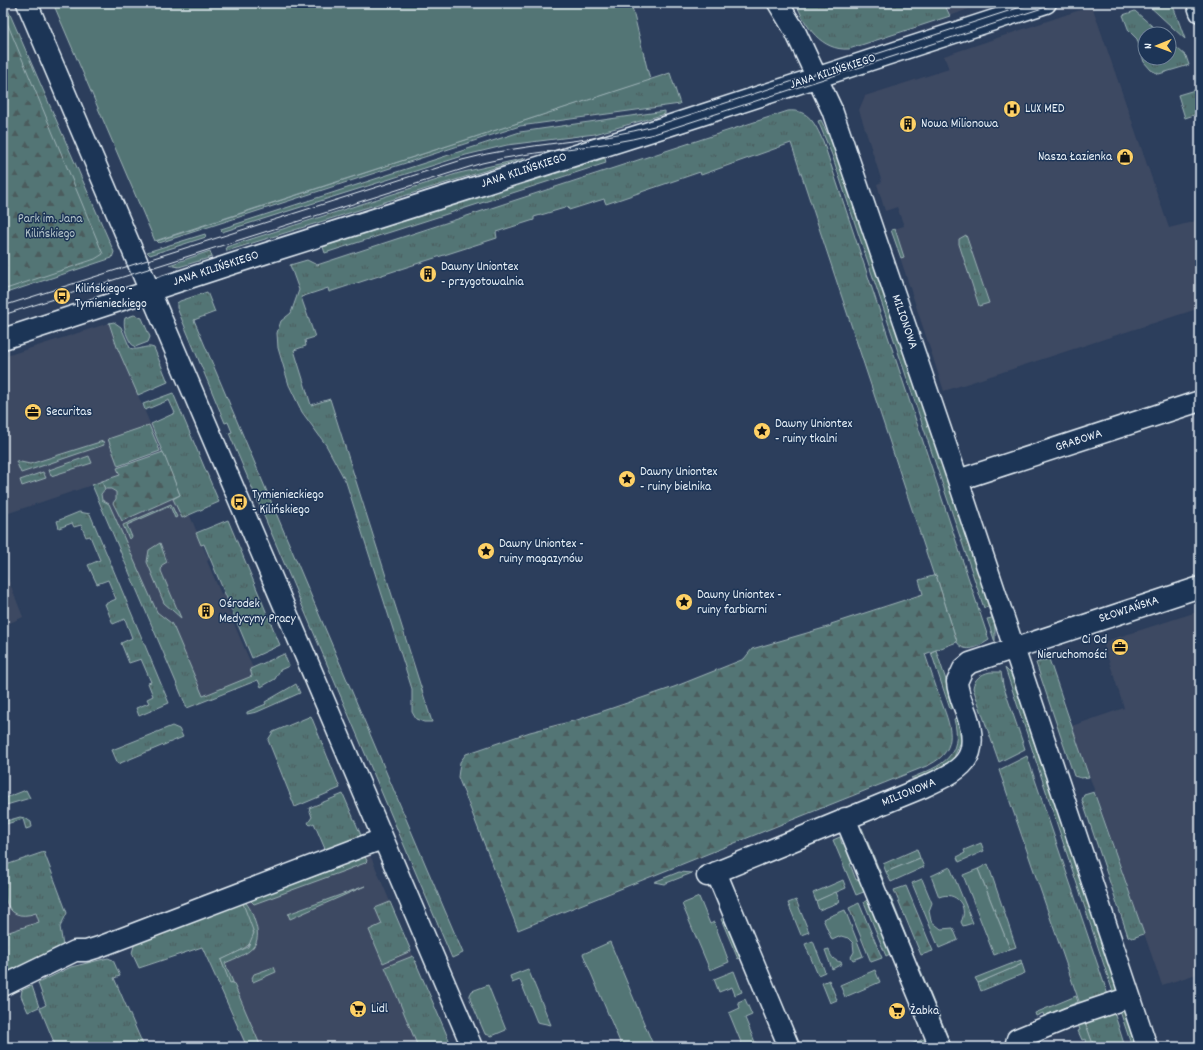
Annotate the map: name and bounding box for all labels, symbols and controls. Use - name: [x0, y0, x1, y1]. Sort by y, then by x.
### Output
- north arrow: [1137, 26, 1177, 66]
- text: N: [1141, 43, 1157, 49]
- street label: JANA KILIŃSKIEGO: [788, 49, 878, 95]
- hospital icon: LUX MED: [1002, 99, 1022, 119]
- place label: LUX MED: [1025, 100, 1065, 119]
- building icon: Nowa Milionowa: [898, 114, 918, 134]
- place label: Nowa Milionowa: [921, 115, 999, 134]
- shop icon: Nasza Łazienka: [1115, 147, 1135, 167]
- street label: JANA KILIŃSKIEGO: [479, 148, 569, 194]
- place label: Nasza Łazienka: [1038, 148, 1113, 167]
- park label: Park im. Jana Kilińskiego: [18, 210, 83, 244]
- street label: JANA KILIŃSKIEGO: [171, 246, 261, 292]
- place label: Dawny Uniontex - przygotowalnia: [441, 258, 524, 292]
- building icon: Dawny Uniontex - przygotowalnia: [418, 264, 438, 284]
- place label: Kilińskiego - Tymienieckiego: [75, 280, 147, 314]
- bus stop icon: Kilińskiego - Tymienieckiego: [52, 286, 72, 306]
- street label: MILIONOWA: [886, 292, 922, 352]
- office icon: Securitas: [23, 402, 43, 422]
- place label: Securitas: [46, 403, 92, 422]
- place label: Dawny Uniontex - ruiny tkalni: [775, 415, 852, 449]
- place icon: Dawny Uniontex - ruiny tkalni: [752, 421, 772, 441]
- street label: GRABOWA: [1053, 425, 1105, 457]
- place label: Dawny Uniontex - ruiny bielnika: [640, 463, 717, 497]
- place icon: Dawny Uniontex - ruiny bielnika: [617, 469, 637, 489]
- place label: Tymienieckiego - Kilińskiego: [252, 486, 324, 520]
- bus stop icon: Tymienieckiego - Kilińskiego: [229, 492, 249, 512]
- place label: Dawny Uniontex - ruiny magazynów: [499, 535, 584, 569]
- place icon: Dawny Uniontex - ruiny magazynów: [476, 541, 496, 561]
- place label: Dawny Uniontex - ruiny farbiarni: [697, 586, 782, 620]
- street label: SŁOWIAŃSKA: [1097, 591, 1161, 629]
- place icon: Dawny Uniontex - ruiny farbiarni: [674, 592, 694, 612]
- place label: Ośrodek Medycyny Pracy: [219, 595, 296, 629]
- building icon: Ośrodek Medycyny Pracy: [196, 601, 216, 621]
- place label: Ci Od Nieruchomości: [1037, 631, 1108, 665]
- office icon: Ci Od Nieruchomości: [1110, 637, 1130, 657]
- street label: MILIONOWA: [879, 774, 939, 812]
- supermarket icon: Lidl: [348, 999, 368, 1019]
- place label: Lidl: [371, 1000, 388, 1019]
- supermarket icon: Żabka: [887, 1001, 907, 1021]
- place label: Żabka: [910, 1002, 940, 1021]

